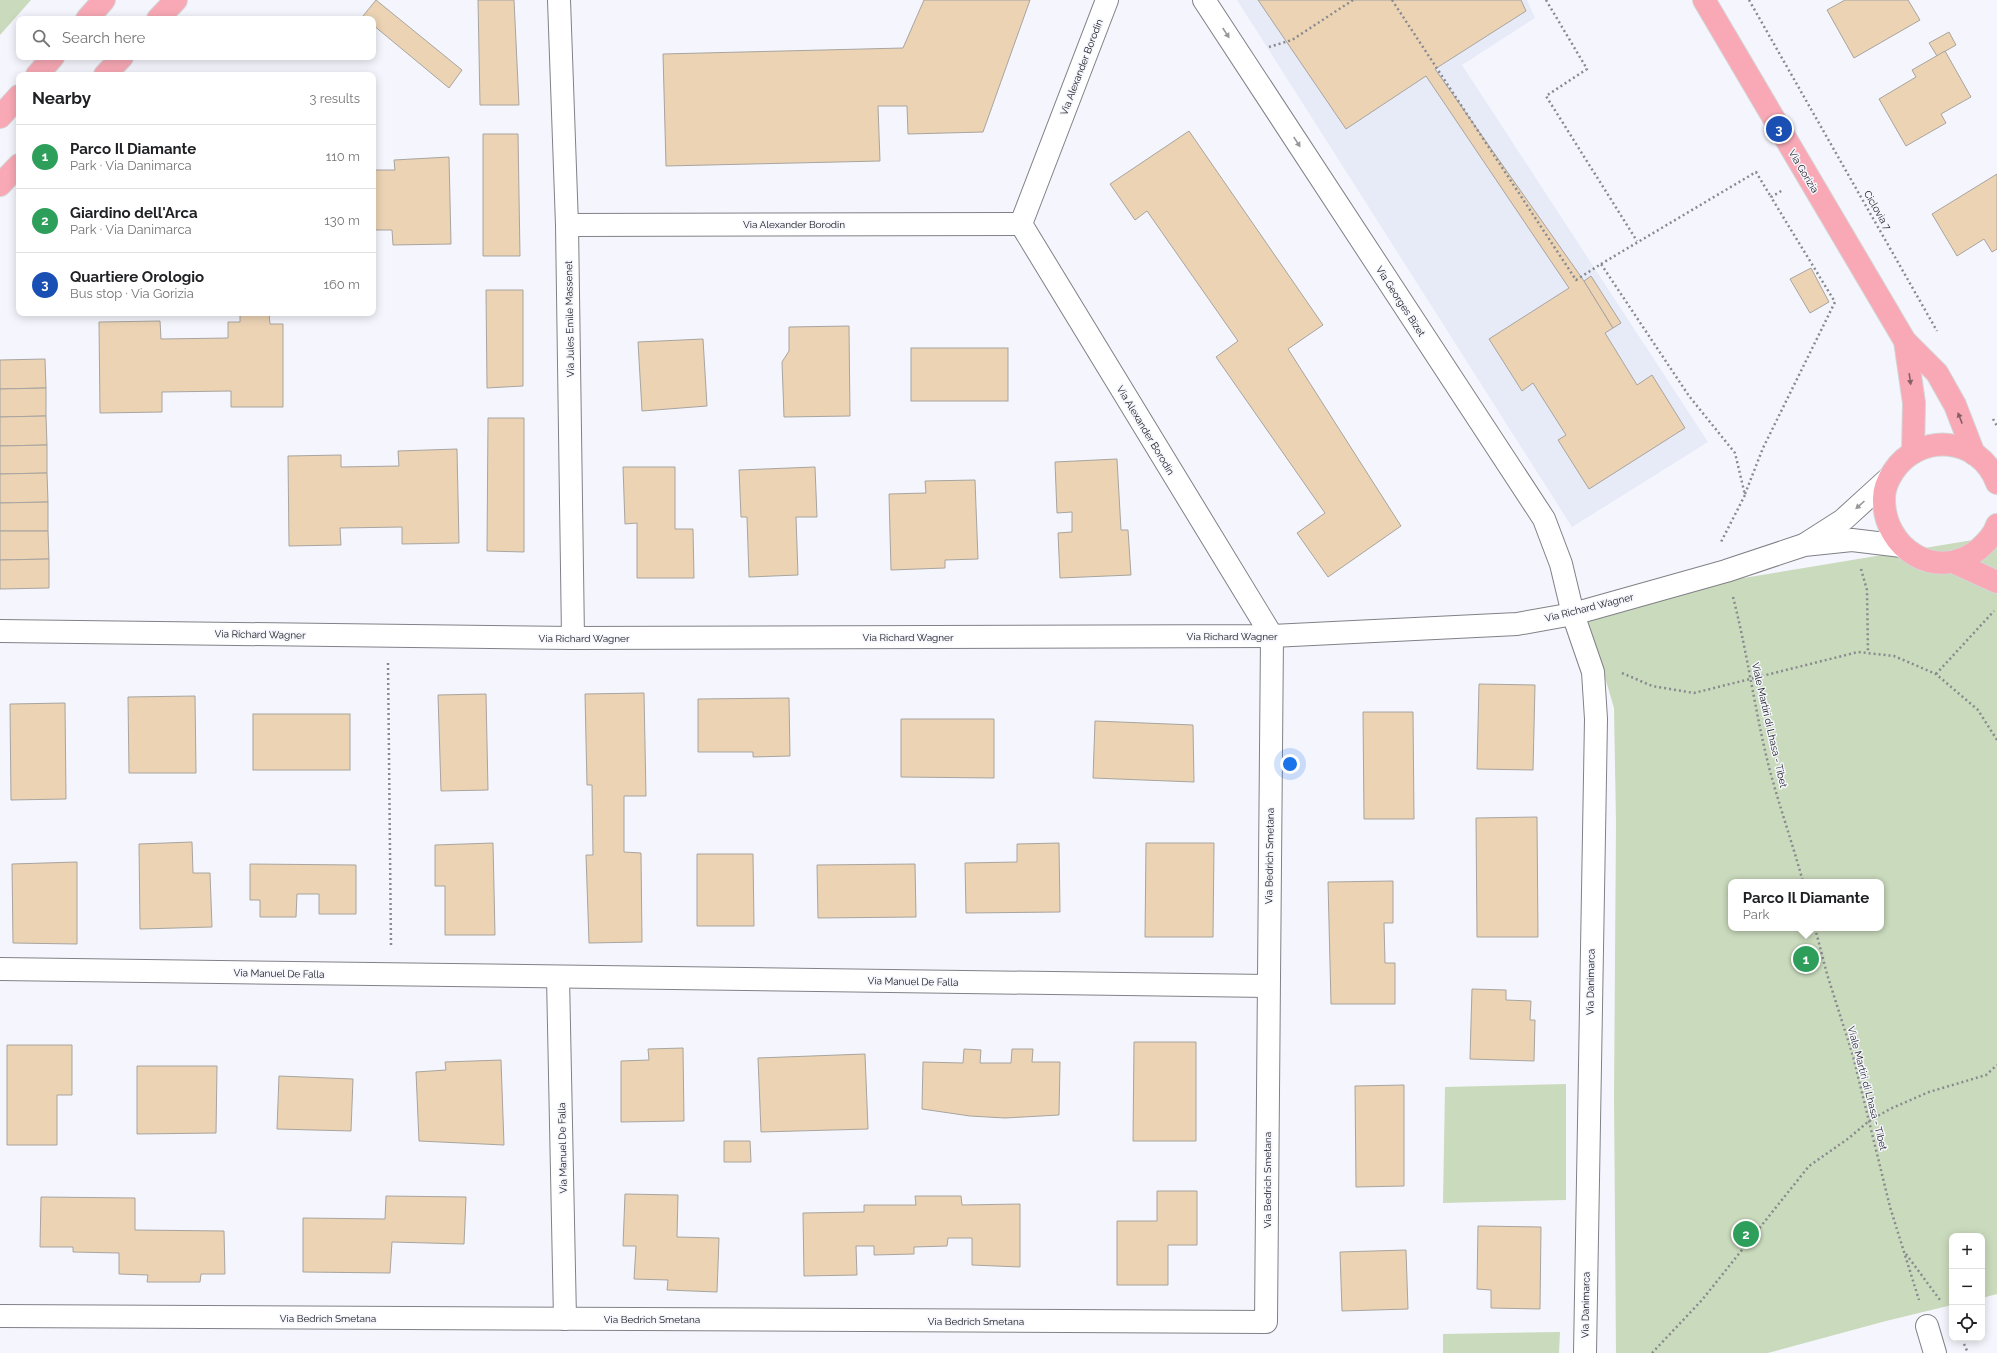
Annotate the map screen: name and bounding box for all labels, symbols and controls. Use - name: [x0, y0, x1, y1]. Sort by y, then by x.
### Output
- search box: [16, 16, 376, 60]
- street label: Via Alexander Borodin: [1058, 17, 1105, 117]
- icon: search: [30, 27, 52, 49]
- one-way arrow: [1222, 27, 1229, 39]
- text: Search here: [62, 29, 145, 47]
- text: Nearby: [32, 88, 91, 108]
- text: 3 results: [310, 91, 360, 106]
- pin: 3: [1766, 114, 1792, 144]
- one-way arrow: [1293, 136, 1300, 147]
- text: Parco Il Diamante: [70, 140, 196, 158]
- street label: Via Gorizia: [1786, 148, 1821, 195]
- text: 1: [42, 149, 48, 164]
- text: 110 m: [326, 149, 360, 164]
- text: Park · Via Danimarca: [70, 158, 192, 173]
- street label: Ciclovia 7: [1862, 188, 1894, 233]
- text: Giardino dell'Arca: [70, 204, 198, 222]
- text: 2: [41, 213, 49, 228]
- text: 130 m: [324, 213, 360, 228]
- street label: Via Alexander Borodin: [743, 219, 845, 230]
- text: Park · Via Danimarca: [70, 222, 192, 237]
- street label: Via Jules Emile Massenet: [563, 260, 576, 377]
- street label: Via Georges Bizet: [1374, 264, 1428, 339]
- text: Quartiere Orologio: [70, 268, 204, 286]
- text: 3: [41, 277, 49, 292]
- text: 160 m: [323, 277, 360, 292]
- text: Bus stop · Via Gorizia: [70, 286, 194, 301]
- one-way arrow: [1907, 373, 1914, 385]
- street label: Via Alexander Borodin: [1115, 384, 1177, 477]
- one-way arrow: [1956, 411, 1962, 423]
- one-way arrow: [1855, 500, 1864, 509]
- street label: Via Richard Wagner: [1544, 591, 1635, 624]
- street label: Via Richard Wagner: [214, 628, 306, 641]
- street label: Via Richard Wagner: [1187, 631, 1278, 642]
- street label: Via Richard Wagner: [863, 632, 954, 643]
- street label: Via Richard Wagner: [539, 633, 630, 644]
- street label: Viale Martiri di Lhasa - Tibet: [1750, 662, 1789, 789]
- your location: [1280, 754, 1300, 774]
- street label: Via Bedrich Smetana: [1263, 808, 1276, 904]
- popup: [1728, 879, 1884, 931]
- text: Parco Il Diamante: [1743, 889, 1869, 907]
- text: Park: [1743, 907, 1769, 922]
- pin: 1: [1793, 944, 1819, 974]
- street label: Via Danimarca: [1584, 949, 1597, 1015]
- street label: Via Manuel De Falla: [233, 967, 325, 980]
- street label: Via Manuel De Falla: [867, 975, 959, 988]
- street label: Viale Martiri di Lhasa - Tibet: [1846, 1025, 1890, 1152]
- street label: Via Manuel De Falla: [556, 1102, 569, 1194]
- street label: Via Bedrich Smetana: [1262, 1132, 1273, 1228]
- pin: 2: [1733, 1219, 1759, 1249]
- map controls: [1949, 1233, 1985, 1341]
- button: +: [1949, 1233, 1985, 1269]
- button: −: [1949, 1269, 1985, 1305]
- street label: Via Danimarca: [1579, 1272, 1592, 1338]
- button: locate: [1949, 1305, 1985, 1341]
- street label: Via Bedrich Smetana: [280, 1313, 376, 1324]
- street label: Via Bedrich Smetana: [604, 1314, 700, 1325]
- street label: Via Bedrich Smetana: [928, 1316, 1024, 1327]

